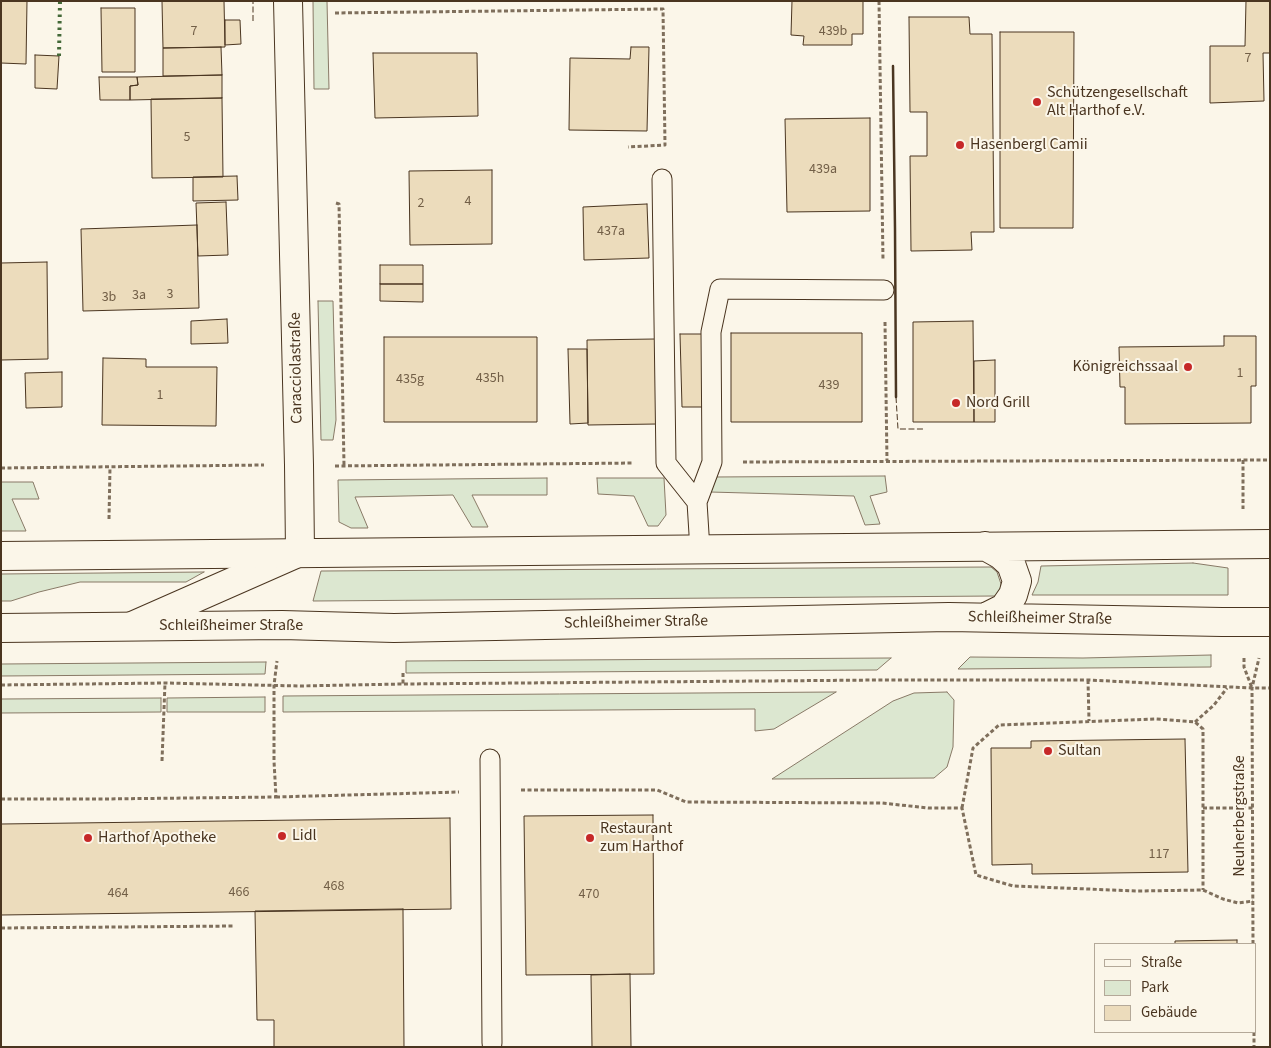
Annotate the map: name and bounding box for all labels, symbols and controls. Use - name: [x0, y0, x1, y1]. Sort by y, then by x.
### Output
- house number: 7: [191, 24, 197, 40]
- house number: 439b: [819, 24, 847, 40]
- house number: 7: [1245, 51, 1251, 67]
- place label: Schützengesellschaft Alt Harthof e.V.: [1047, 83, 1188, 121]
- marker: Schützengesellschaft Alt Harthof e.V.: [1031, 96, 1043, 108]
- house number: 5: [184, 130, 190, 146]
- place label: Hasenbergl Camii: [970, 135, 1088, 155]
- marker: Hasenbergl Camii: [954, 139, 966, 151]
- house number: 439a: [809, 162, 837, 178]
- house number: 4: [465, 194, 471, 210]
- house number: 2: [418, 196, 424, 212]
- house number: 437a: [597, 224, 625, 240]
- house number: 3: [167, 287, 173, 303]
- house number: 3a: [132, 288, 146, 304]
- house number: 3b: [102, 290, 116, 306]
- street label: Caracciolastraße: [286, 312, 308, 424]
- place label: Königreichssaal: [1073, 357, 1178, 377]
- marker: Königreichssaal: [1182, 361, 1194, 373]
- house number: 1: [1237, 366, 1243, 382]
- house number: 435h: [476, 371, 504, 387]
- house number: 435g: [396, 372, 424, 388]
- house number: 439: [819, 378, 839, 394]
- house number: 1: [157, 388, 163, 404]
- place label: Nord Grill: [966, 393, 1030, 413]
- marker: Nord Grill: [950, 397, 962, 409]
- street label: Schleißheimer Straße: [968, 608, 1112, 630]
- street label: Schleißheimer Straße: [564, 612, 708, 634]
- street label: Schleißheimer Straße: [159, 616, 303, 636]
- place label: Sultan: [1058, 741, 1101, 761]
- marker: Sultan: [1042, 745, 1054, 757]
- street label: Neuherbergstraße: [1230, 755, 1250, 877]
- place label: Restaurant zum Harthof: [600, 819, 683, 857]
- place label: Lidl: [292, 826, 317, 846]
- place label: Harthof Apotheke: [98, 828, 216, 848]
- marker: Lidl: [276, 830, 288, 842]
- marker: Harthof Apotheke: [82, 832, 94, 844]
- marker: Restaurant zum Harthof: [584, 832, 596, 844]
- house number: 117: [1149, 847, 1169, 863]
- house number: 468: [324, 879, 344, 895]
- house number: 466: [229, 885, 249, 901]
- house number: 464: [108, 886, 128, 902]
- house number: 470: [579, 887, 599, 903]
- legend: [1094, 943, 1256, 1033]
- text: Straße: [1141, 952, 1182, 973]
- text: Park: [1141, 977, 1169, 998]
- text: Gebäude: [1141, 1002, 1197, 1023]

